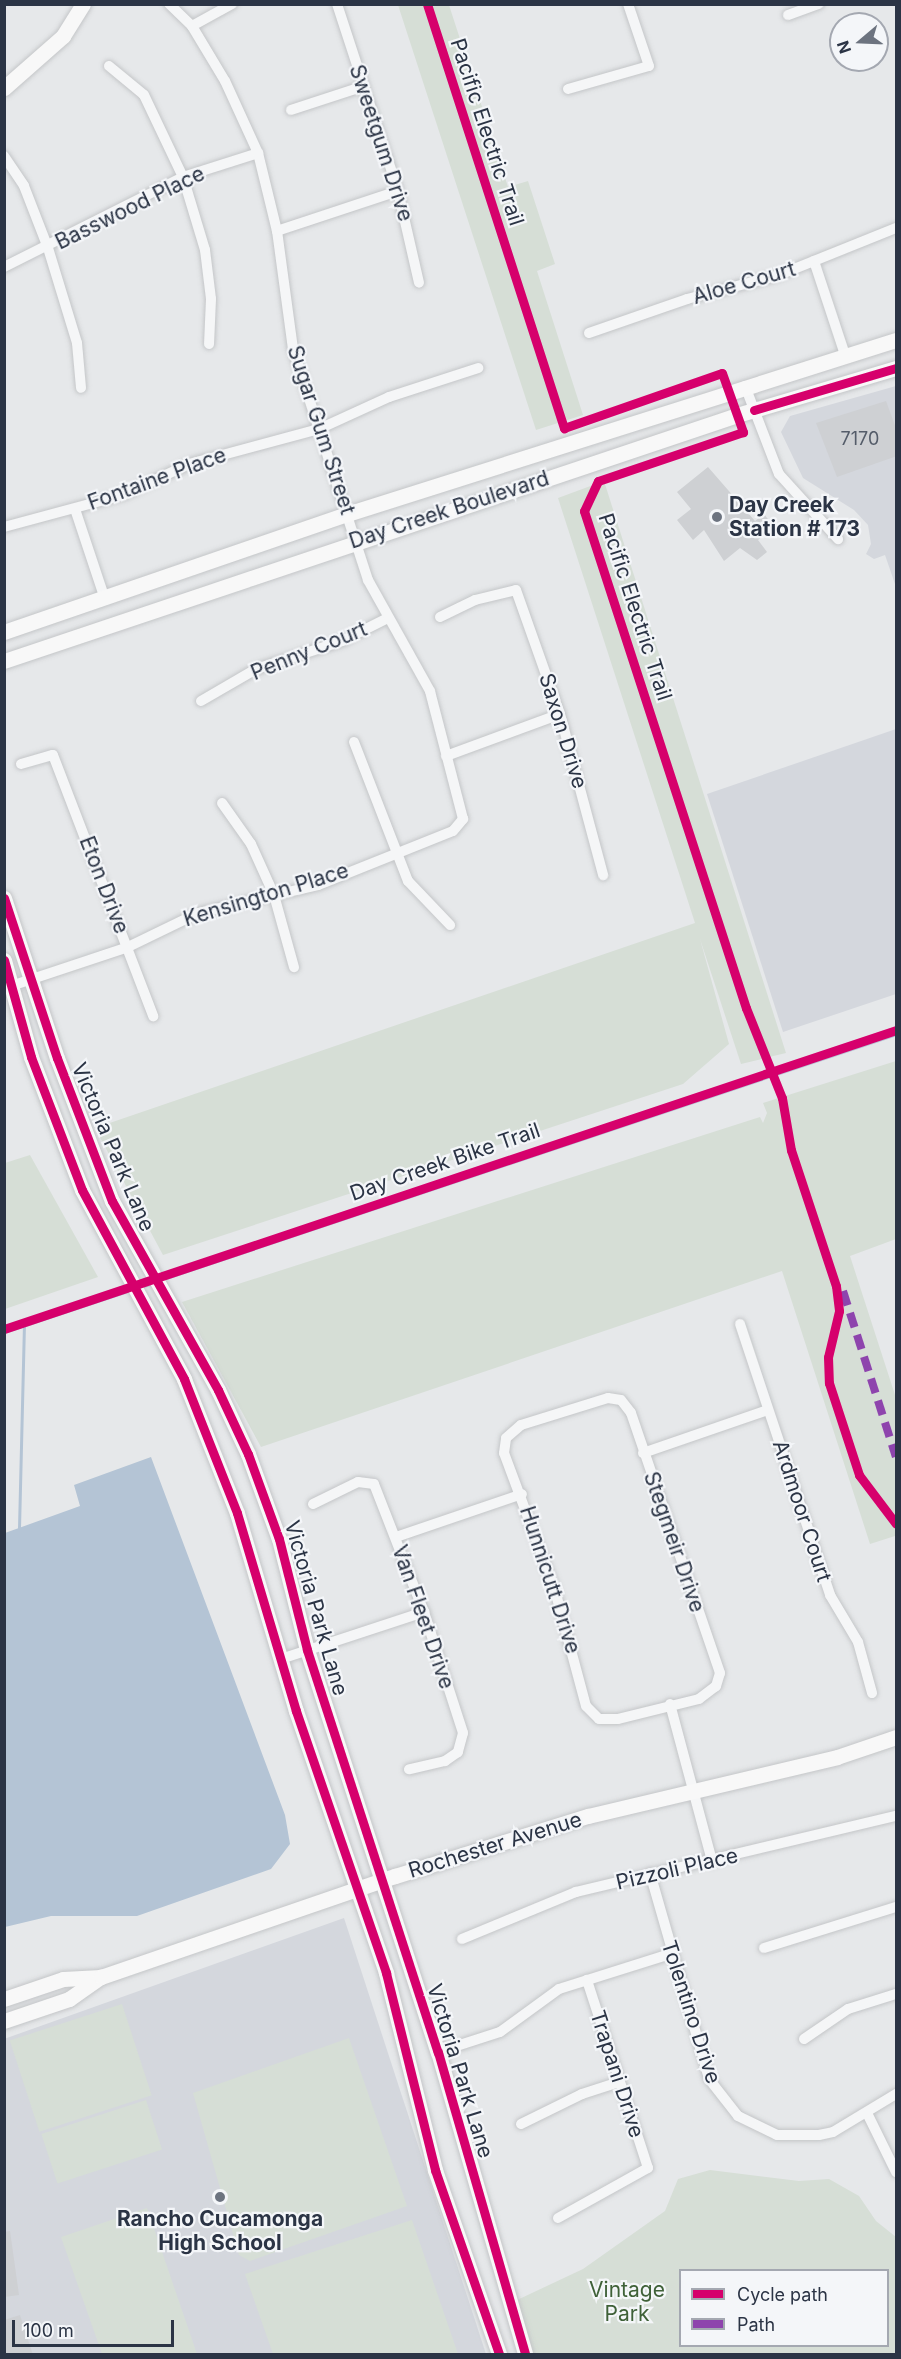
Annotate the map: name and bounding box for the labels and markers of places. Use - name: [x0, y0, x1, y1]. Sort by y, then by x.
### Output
- place label: Day Creek Station # 173: [729, 492, 860, 542]
- marker: Day Creek Station # 173: [710, 510, 724, 524]
- marker: Rancho Cucamonga High School: [213, 2190, 227, 2204]
- place label: Rancho Cucamonga High School: [117, 2206, 323, 2256]

